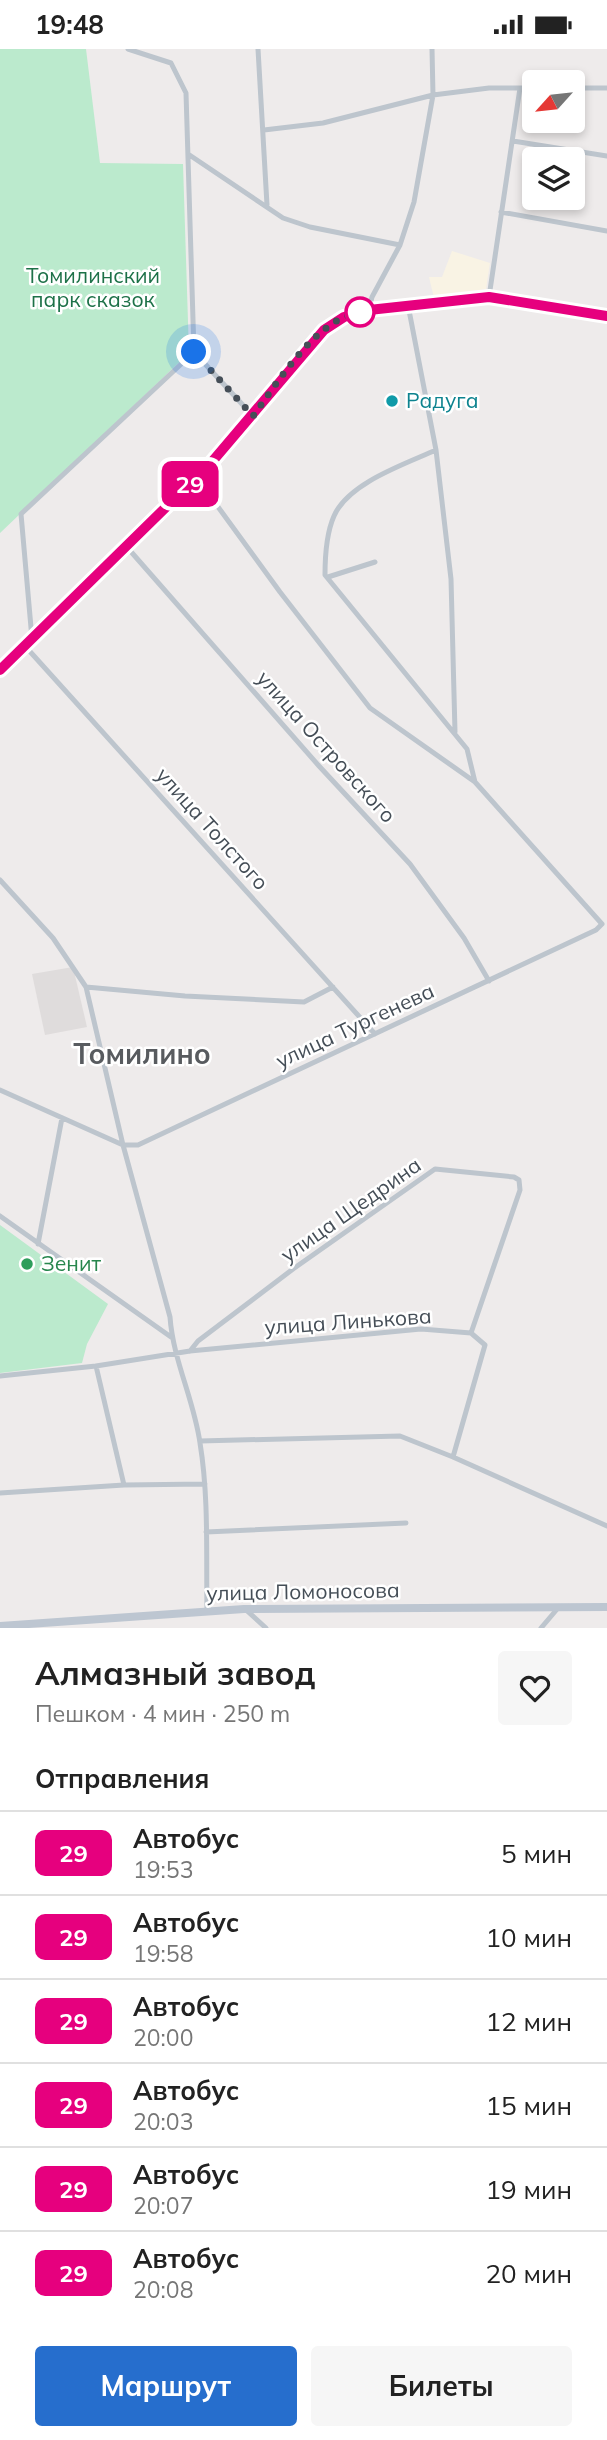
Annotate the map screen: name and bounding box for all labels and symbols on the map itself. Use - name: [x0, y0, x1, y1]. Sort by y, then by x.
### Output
- north arrow: [522, 70, 584, 133]
- park label: Томилинский парк сказок: [26, 262, 160, 312]
- unlabelled marker: [345, 297, 375, 327]
- your location: [176, 334, 211, 369]
- place label: Радуга: [406, 387, 479, 413]
- marker: Радуга: [384, 393, 400, 409]
- line badge: 29: [158, 461, 221, 507]
- street label: улица Островского: [252, 665, 402, 828]
- street label: улица Толстого: [151, 762, 275, 895]
- street label: улица Тургенева: [271, 977, 438, 1073]
- district label: Томилино: [73, 1036, 211, 1071]
- street label: улица Щедрина: [275, 1151, 426, 1267]
- place label: Зенит: [41, 1250, 101, 1276]
- marker: Зенит: [19, 1256, 35, 1272]
- street label: улица Линькова: [264, 1302, 432, 1340]
- street label: улица Ломоносова: [206, 1576, 400, 1606]

